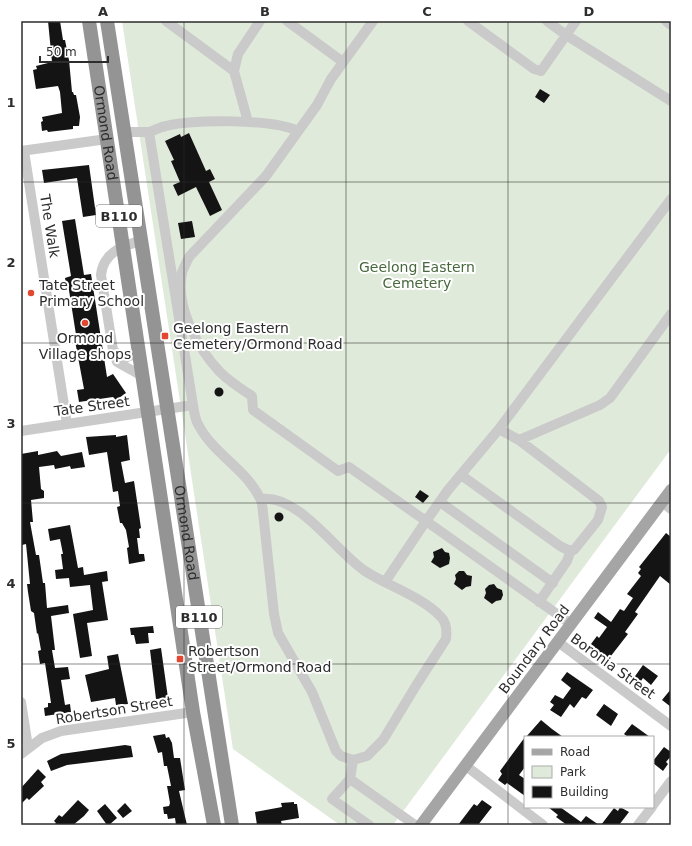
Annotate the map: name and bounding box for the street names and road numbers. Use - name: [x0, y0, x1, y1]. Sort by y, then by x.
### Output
- street label: Ormond Road: [91, 84, 121, 181]
- street label: The Walk: [37, 192, 63, 260]
- road number: B110: [96, 205, 142, 227]
- street label: Tate Street: [52, 393, 131, 419]
- street label: Ormond Road: [171, 484, 202, 582]
- street label: Boundary Road: [495, 601, 573, 697]
- road number: B110: [176, 606, 222, 628]
- street label: Boronia Street: [568, 630, 659, 702]
- street label: Robertson Street: [54, 693, 174, 727]

